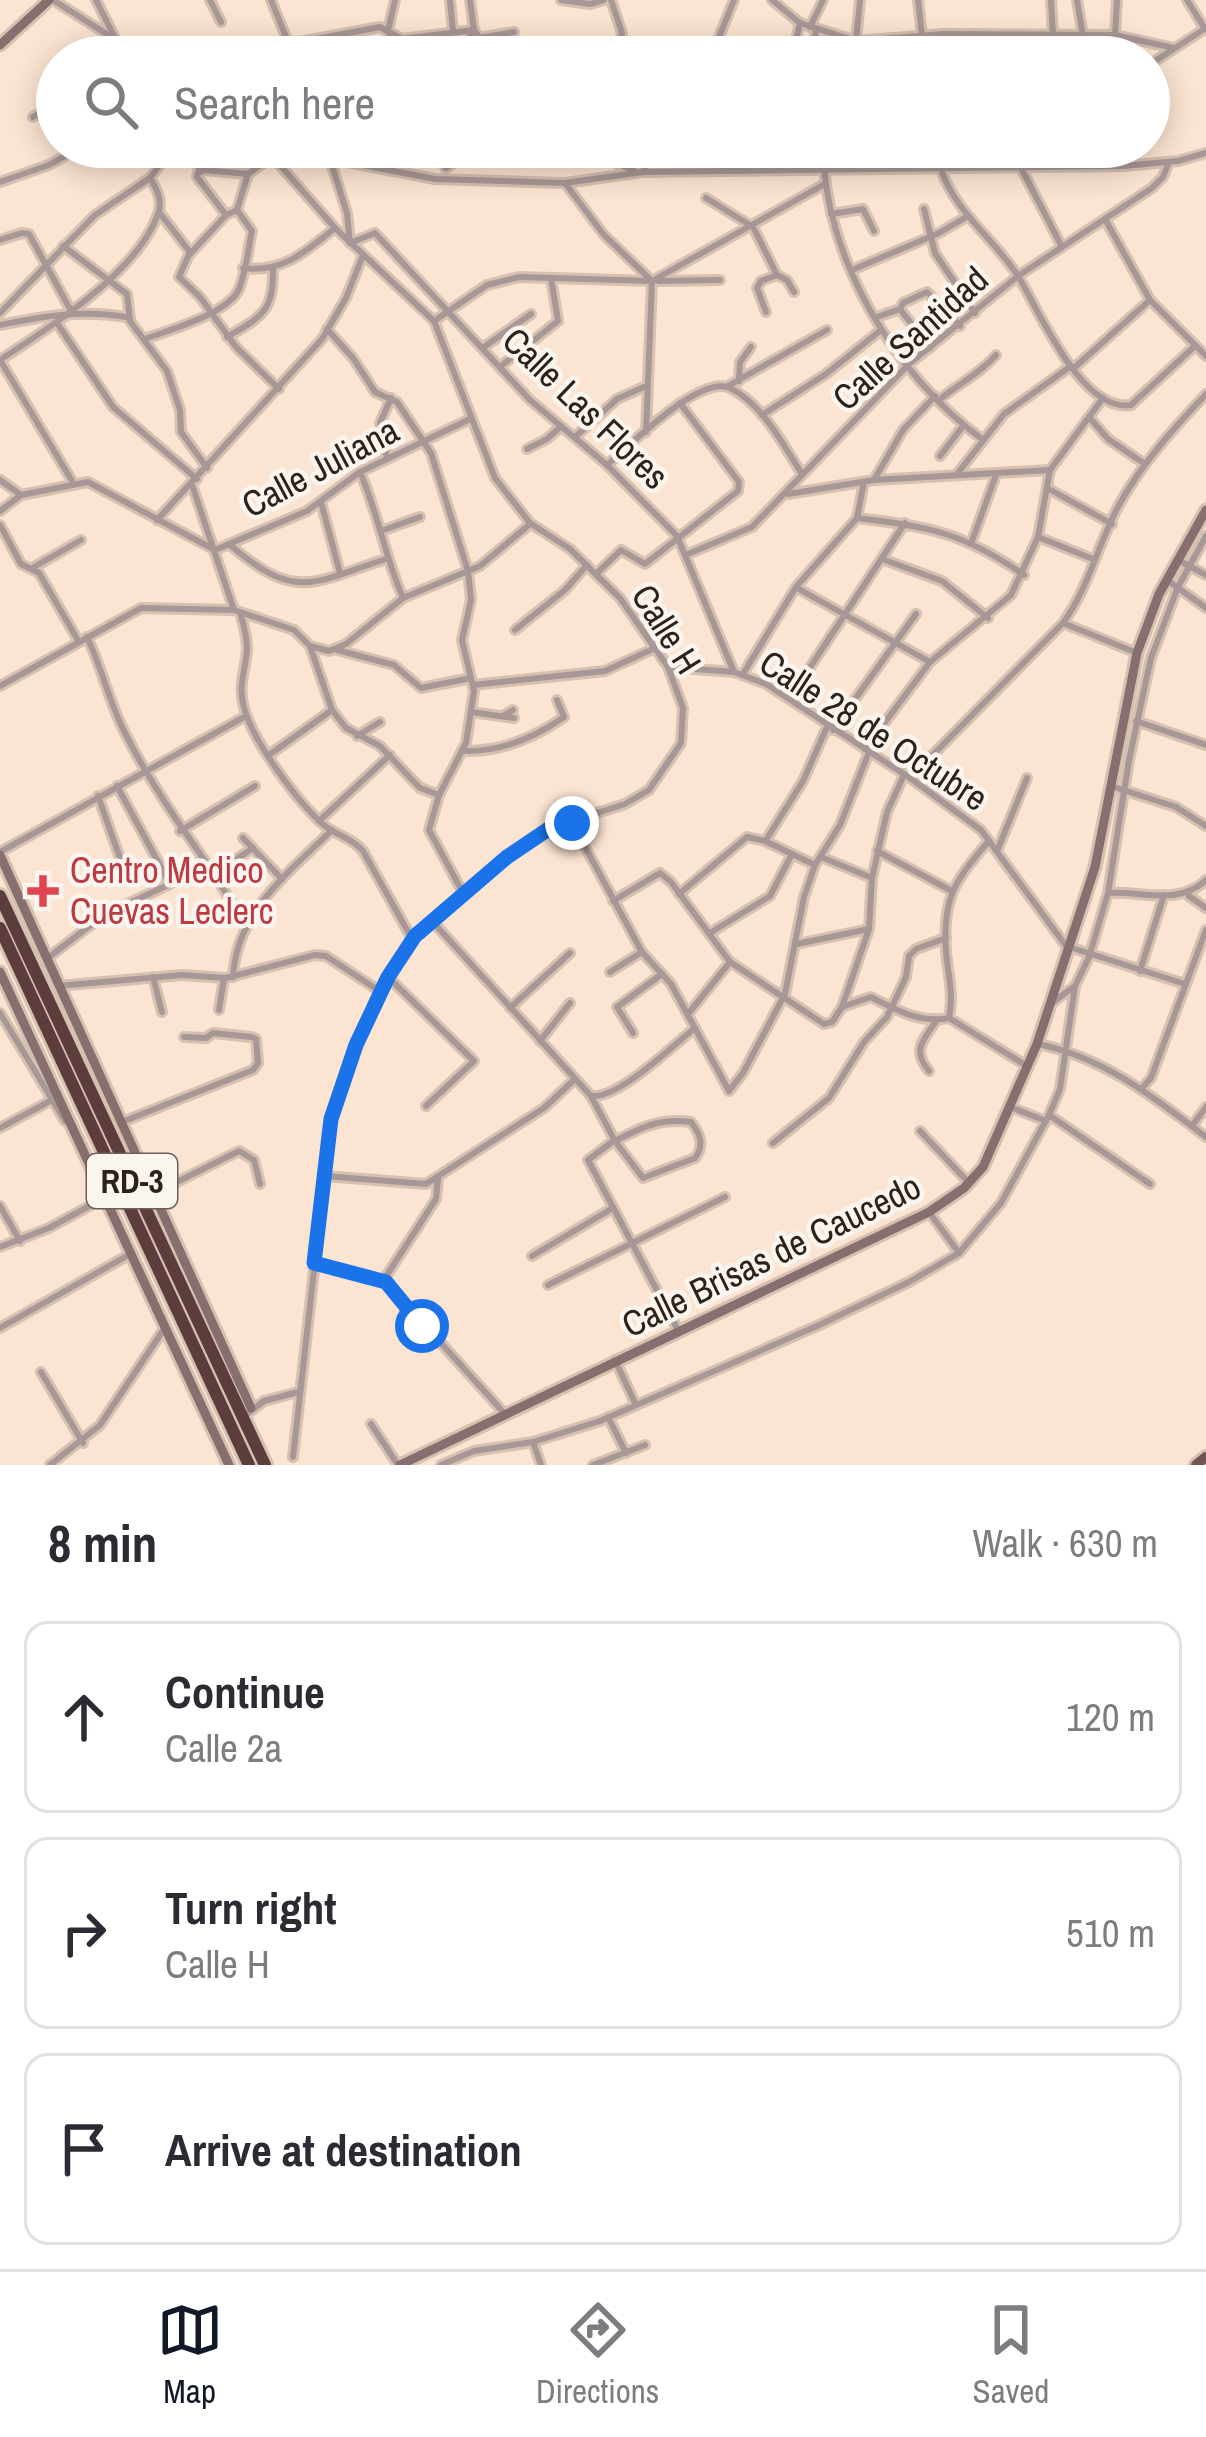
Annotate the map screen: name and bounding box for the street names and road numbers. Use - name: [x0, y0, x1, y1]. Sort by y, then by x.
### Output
- street label: Calle Santidad: [822, 255, 998, 421]
- street label: Calle Las Flores: [493, 317, 679, 499]
- street label: Calle Juliana: [233, 406, 407, 528]
- street label: Calle H: [621, 575, 713, 683]
- street label: Calle 28 de Octubre: [751, 638, 997, 822]
- road number: RD-3: [87, 1154, 177, 1208]
- street label: Calle Brisas de Caucedo: [614, 1162, 928, 1348]

